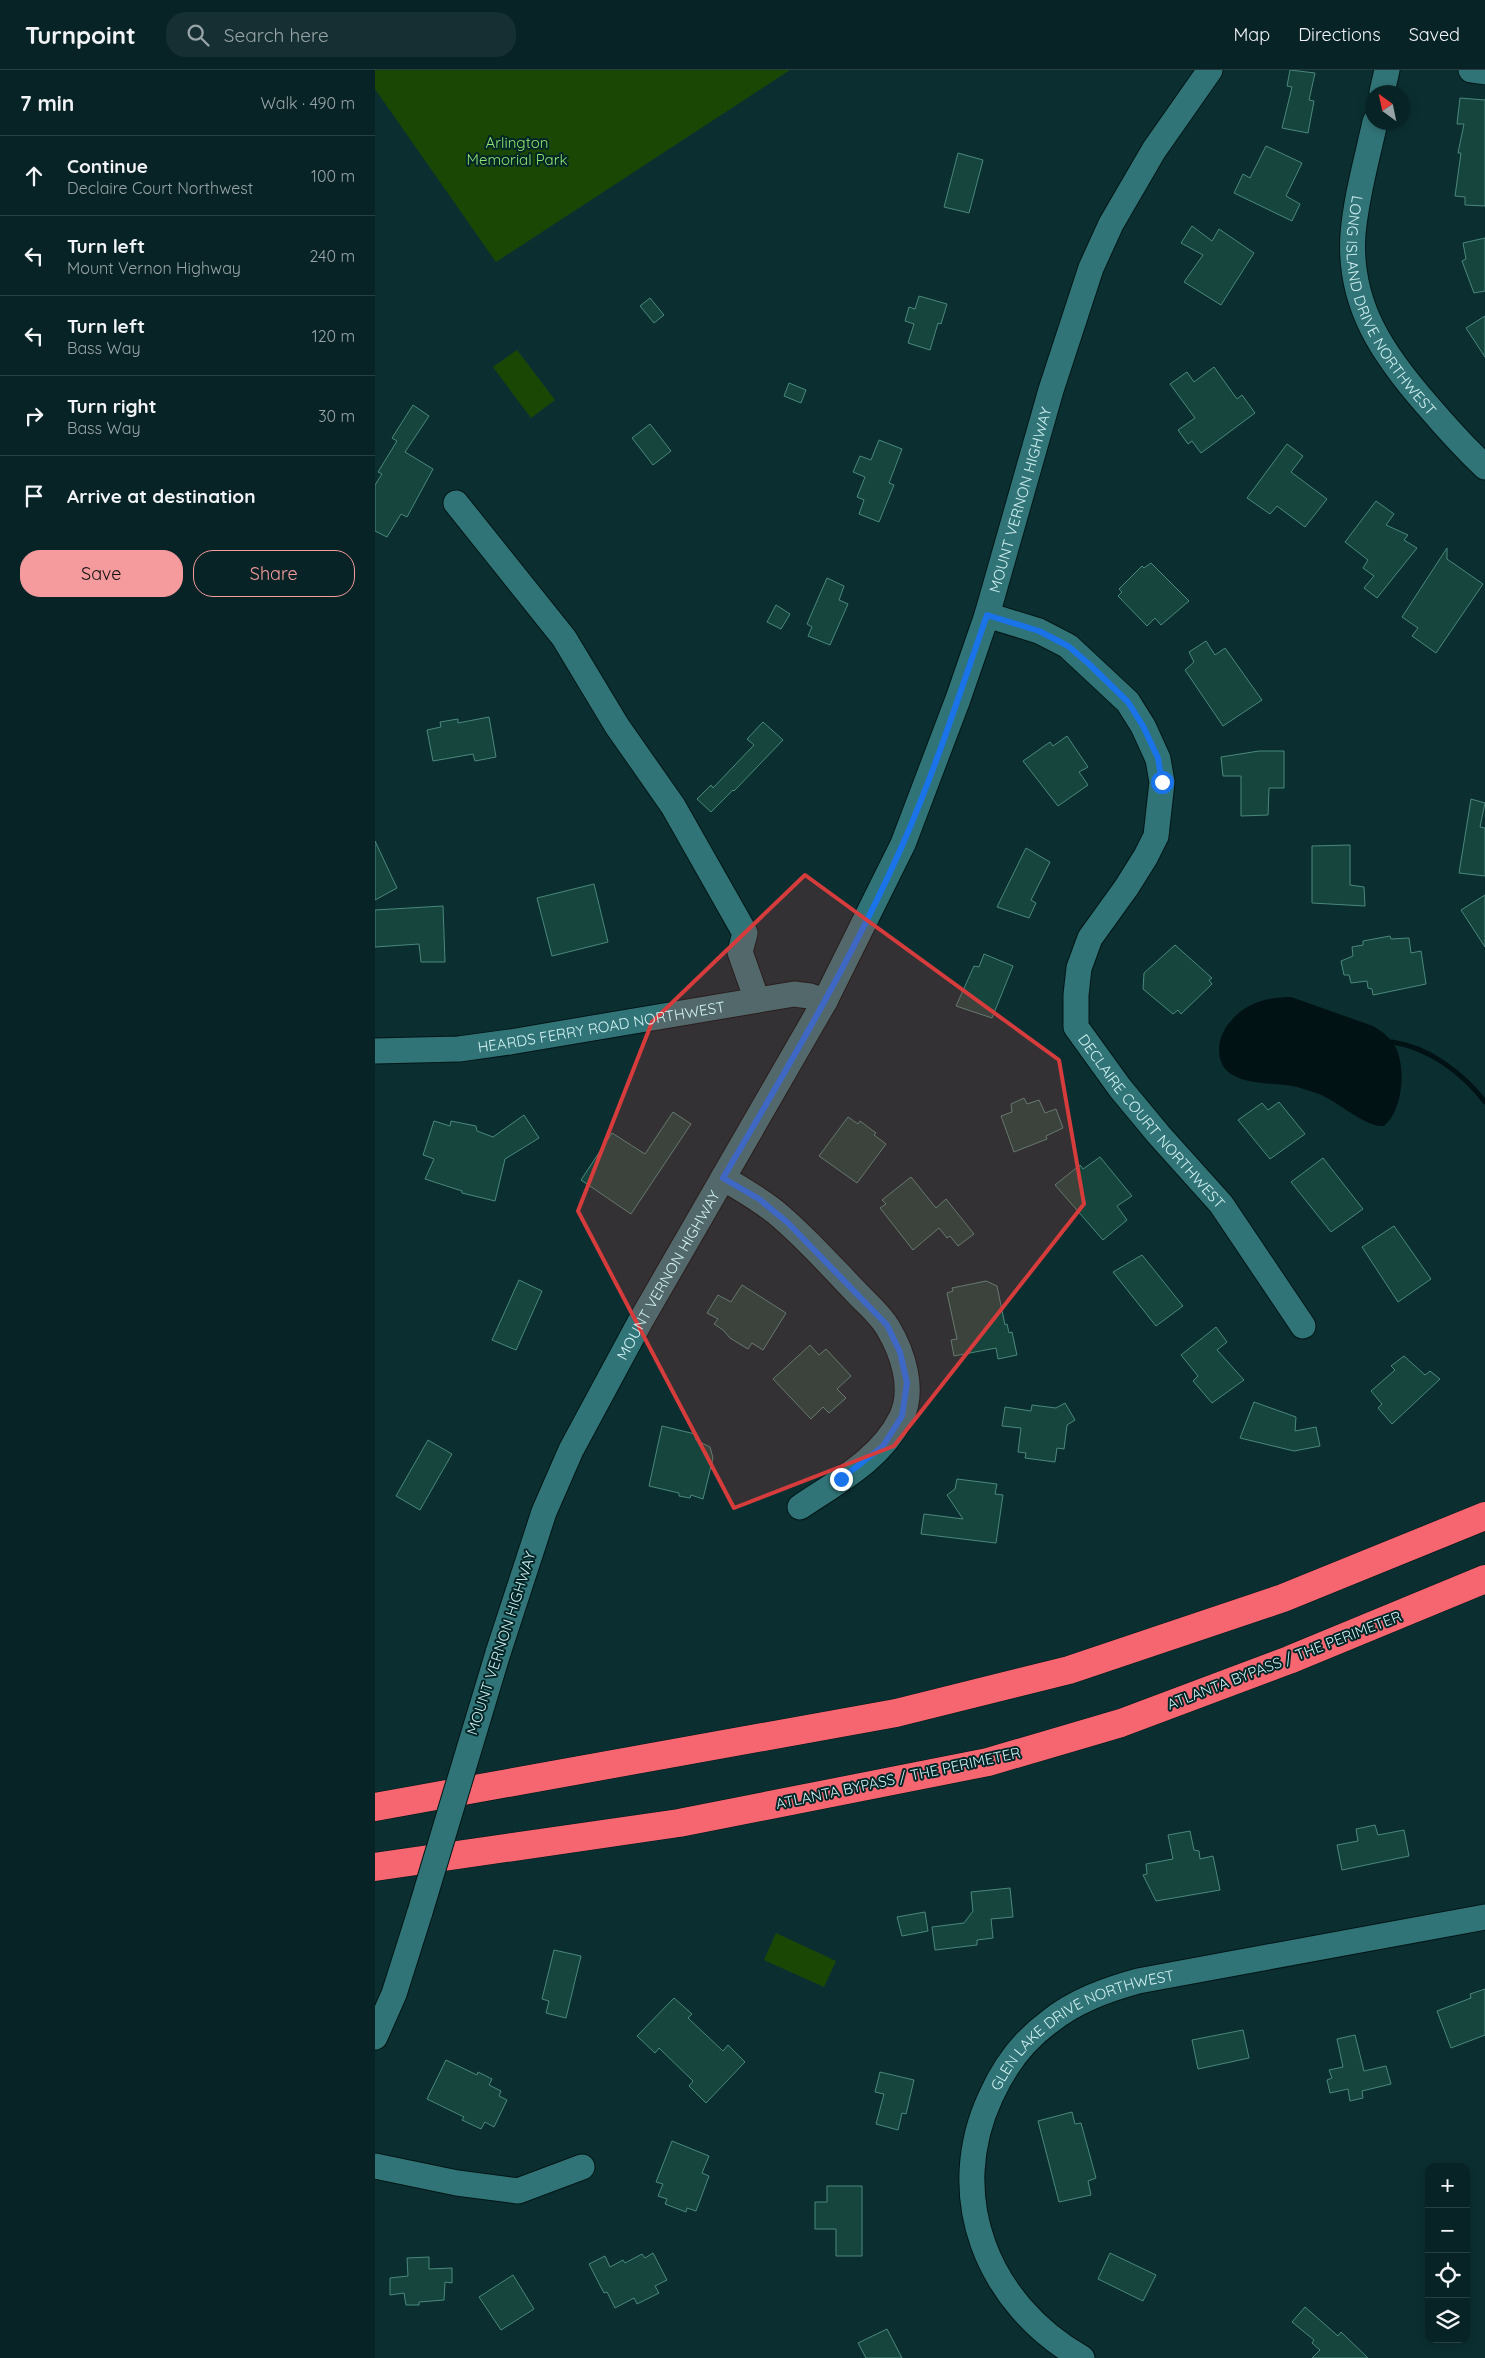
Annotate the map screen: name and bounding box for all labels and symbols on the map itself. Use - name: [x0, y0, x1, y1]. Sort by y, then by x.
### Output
- north arrow: [1365, 85, 1410, 130]
- park label: Arlington Memorial Park: [467, 133, 568, 169]
- street label: LONG ISLAND DRIVE NORTHWEST: [1343, 194, 1441, 419]
- street label: MOUNT VERNON HIGHWAY: [984, 404, 1055, 595]
- route start: [1151, 771, 1174, 794]
- street label: HEARDS FERRY ROAD NORTHWEST: [476, 996, 726, 1056]
- street label: DECLAIRE COURT NORTHWEST: [1074, 1030, 1230, 1212]
- street label: MOUNT VERNON HIGHWAY: [612, 1186, 724, 1363]
- route end: [830, 1468, 853, 1491]
- street label: MOUNT VERNON HIGHWAY: [462, 1548, 540, 1737]
- street label: ATLANTA BYPASS / THE PERIMETER: [1164, 1606, 1404, 1714]
- street label: ATLANTA BYPASS / THE PERIMETER: [774, 1743, 1022, 1813]
- street label: GLEN LAKE DRIVE NORTHWEST: [986, 1965, 1175, 2093]

